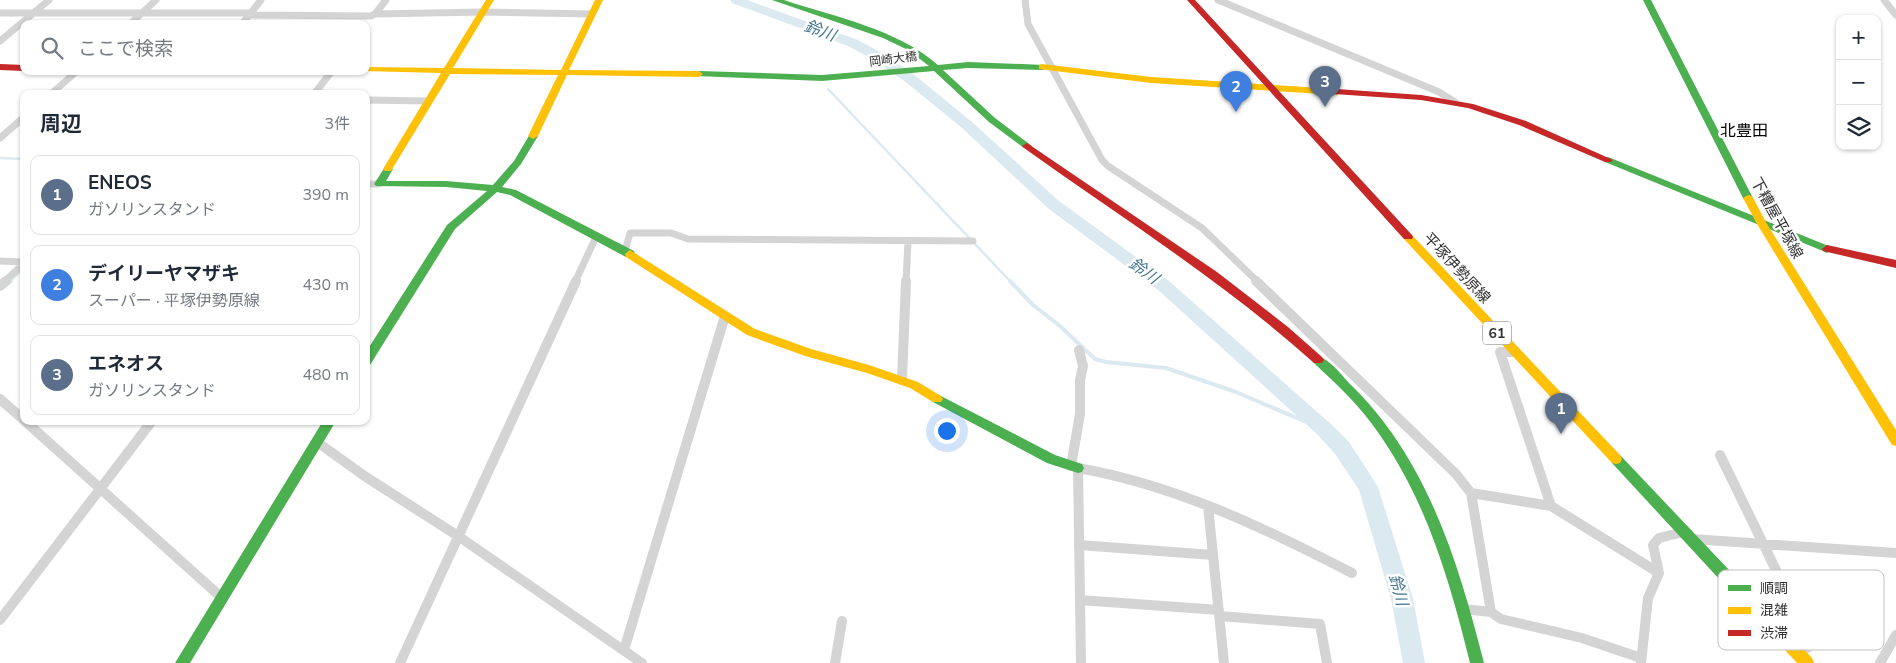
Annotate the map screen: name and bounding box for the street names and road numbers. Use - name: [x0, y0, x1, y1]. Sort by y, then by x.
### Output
- street label: 岡崎大橋: [868, 48, 918, 70]
- street label: 下糟屋平塚線: [1746, 174, 1808, 262]
- street label: 平塚伊勢原線: [1419, 228, 1495, 308]
- road number: 61: [1483, 322, 1511, 344]

